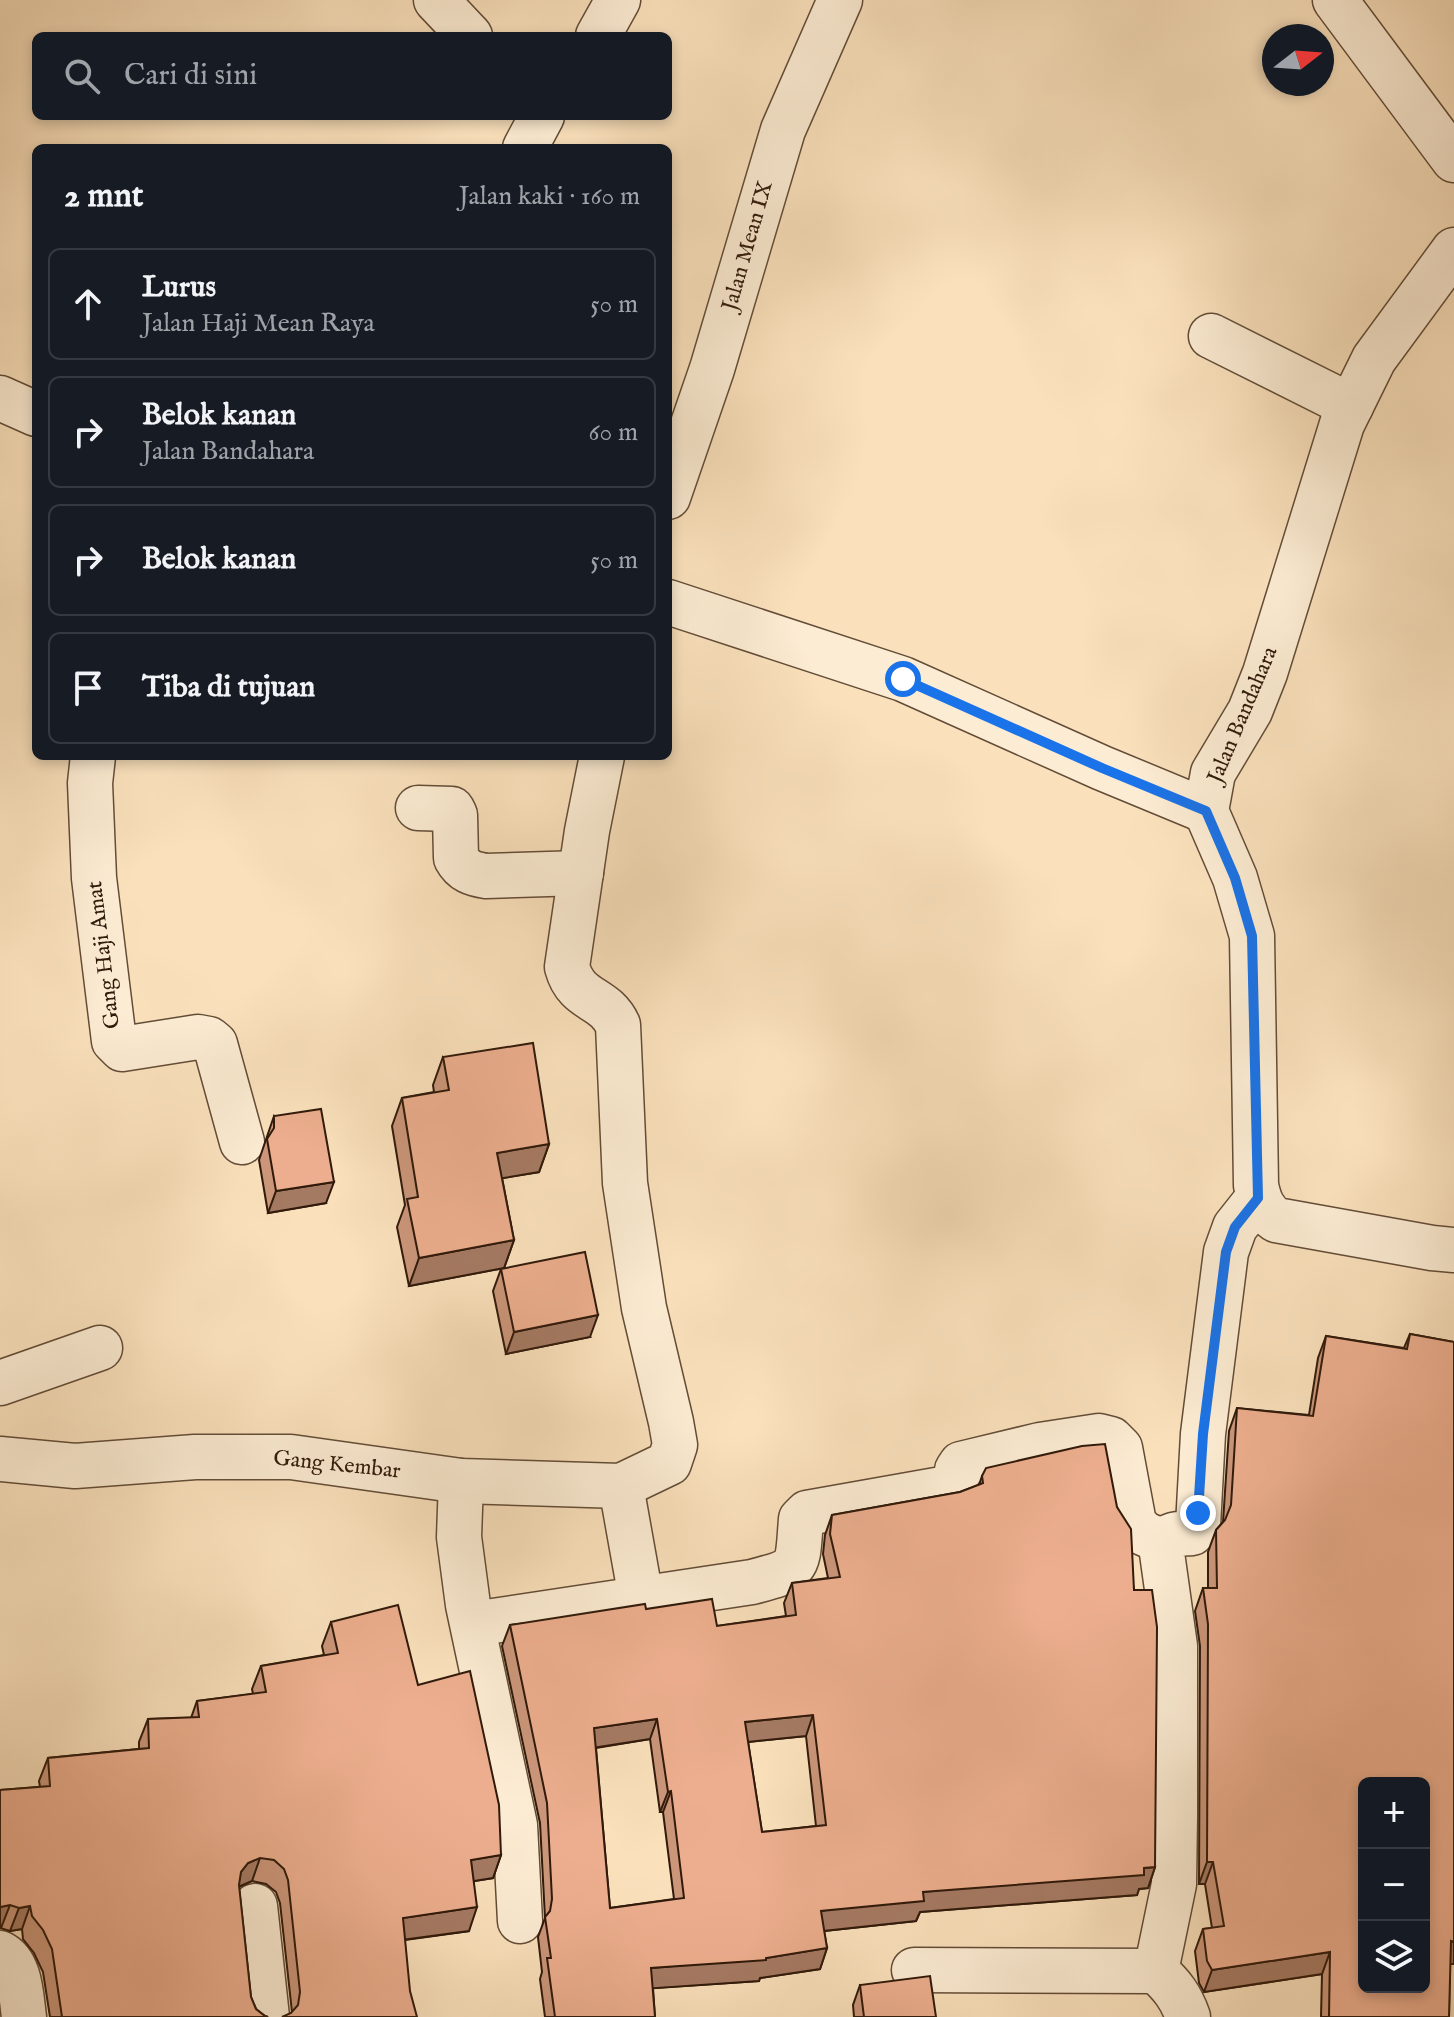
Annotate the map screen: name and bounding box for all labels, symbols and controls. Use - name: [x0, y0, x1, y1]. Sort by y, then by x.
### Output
- north arrow: [1262, 24, 1334, 96]
- search box: [32, 32, 672, 120]
- icon: search: [60, 54, 104, 98]
- text: Cari di sini: [124, 57, 257, 95]
- text: 2 mnt: [64, 175, 143, 218]
- street label: Jalan Mean IX: [715, 178, 780, 317]
- text: Jalan kaki · 160 m: [459, 180, 640, 213]
- text: Lurus: [142, 269, 216, 307]
- icon: ahead: [66, 282, 110, 326]
- text: 50 m: [590, 288, 638, 321]
- text: Jalan Haji Mean Raya: [142, 307, 375, 340]
- text: Belok kanan: [142, 397, 296, 435]
- icon: right: [66, 410, 110, 454]
- text: 60 m: [589, 416, 638, 449]
- text: Jalan Bandahara: [142, 435, 314, 468]
- icon: right: [66, 538, 110, 582]
- text: Belok kanan: [142, 541, 296, 579]
- text: 50 m: [590, 544, 638, 577]
- street label: Jalan Bandahara: [1200, 642, 1285, 790]
- route start: [885, 661, 921, 697]
- icon: arrive: [66, 666, 110, 710]
- text: Tiba di tujuan: [142, 669, 315, 707]
- street label: Gang Haji Amat: [81, 879, 127, 1030]
- street label: Gang Kembar: [272, 1444, 402, 1486]
- route end: [1180, 1495, 1216, 1531]
- map controls: [1358, 1777, 1430, 1993]
- button: +: [1358, 1777, 1430, 1849]
- button: −: [1358, 1849, 1430, 1921]
- button: layers: [1358, 1921, 1430, 1993]

